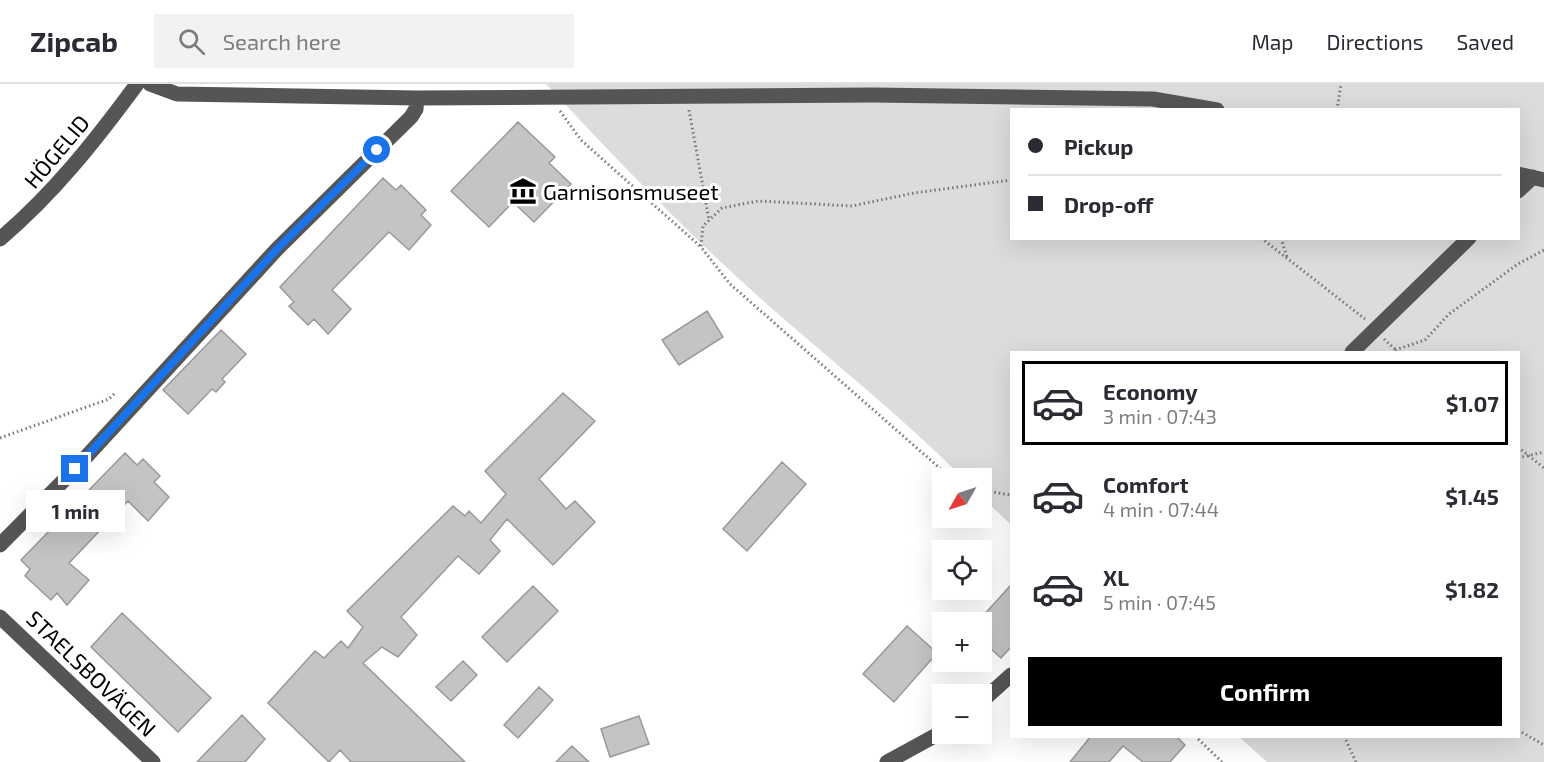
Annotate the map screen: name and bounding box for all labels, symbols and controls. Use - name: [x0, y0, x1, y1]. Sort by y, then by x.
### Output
- search box: [154, 14, 574, 68]
- text: Zipcab: [30, 24, 118, 58]
- icon: search: [175, 25, 208, 58]
- text: Search here: [223, 28, 341, 54]
- text: Map: [1251, 29, 1294, 54]
- text: Directions: [1327, 29, 1423, 54]
- text: Saved: [1456, 29, 1514, 54]
- street label: HÖGELID: [18, 109, 94, 193]
- text: Pickup: [1064, 133, 1133, 159]
- route start: [363, 136, 390, 163]
- museum icon: Garnisonsmuseet: [508, 176, 538, 206]
- place label: Garnisonsmuseet: [543, 178, 719, 204]
- text: Drop-off: [1064, 191, 1153, 217]
- icon: car: [1031, 376, 1085, 430]
- text: Economy: [1103, 378, 1198, 404]
- text: $1.07: [1446, 390, 1499, 416]
- text: 3 min · 07:43: [1103, 404, 1217, 428]
- route end: [61, 455, 88, 482]
- north arrow: [932, 468, 992, 528]
- map controls: [932, 468, 992, 744]
- icon: car: [1031, 469, 1085, 523]
- text: Comfort: [1103, 471, 1188, 497]
- text: $1.45: [1445, 483, 1499, 509]
- callout: 1 min: [26, 490, 124, 532]
- text: 4 min · 07:44: [1103, 497, 1219, 521]
- text: 1 min: [51, 499, 100, 523]
- button: locate: [932, 540, 992, 600]
- icon: car: [1031, 562, 1085, 616]
- text: XL: [1103, 564, 1129, 590]
- text: $1.82: [1445, 576, 1499, 602]
- text: 5 min · 07:45: [1103, 590, 1216, 614]
- street label: STAELSBOVÄGEN: [22, 605, 162, 741]
- button: +: [932, 612, 992, 672]
- button: Confirm: [1028, 657, 1502, 726]
- button: −: [932, 684, 992, 744]

